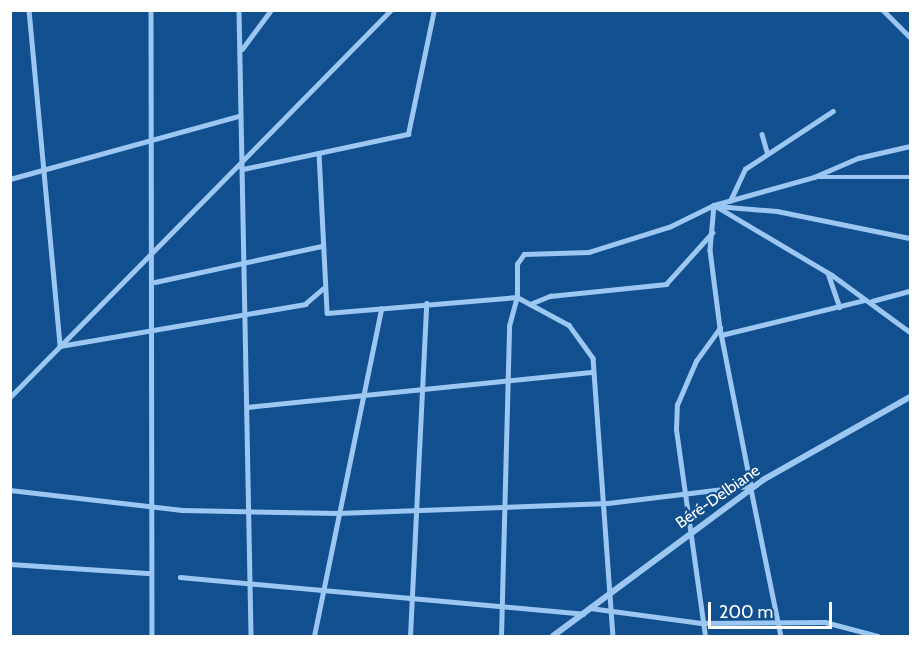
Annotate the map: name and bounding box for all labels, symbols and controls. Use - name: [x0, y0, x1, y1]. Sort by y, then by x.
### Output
- street label: Béré-Delbiane: [672, 461, 764, 533]
- scale bar: [711, 590, 836, 628]
- text: 200 m: [719, 601, 773, 623]

